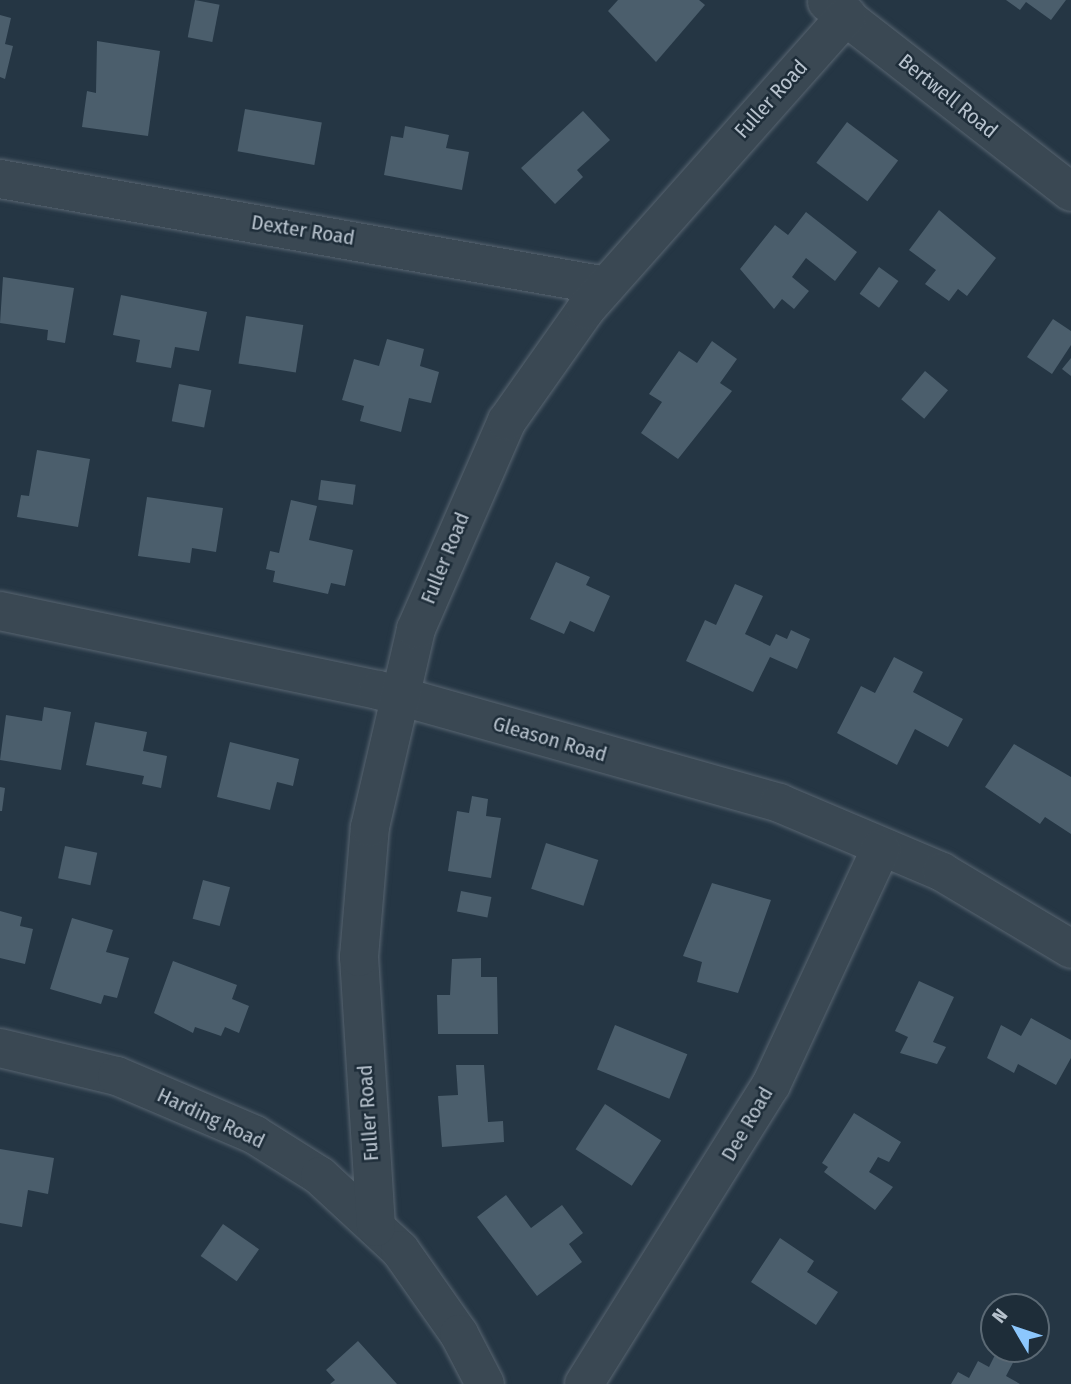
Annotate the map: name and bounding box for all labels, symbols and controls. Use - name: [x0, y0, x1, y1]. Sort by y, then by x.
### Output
- street label: Bertwell Road: [894, 49, 1002, 143]
- street label: Fuller Road: [729, 55, 813, 143]
- street label: Dexter Road: [250, 209, 356, 251]
- street label: Fuller Road: [415, 509, 475, 607]
- street label: Gleason Road: [490, 711, 610, 767]
- street label: Fuller Road: [352, 1064, 384, 1162]
- street label: Harding Road: [153, 1082, 269, 1154]
- street label: Dee Road: [716, 1082, 778, 1166]
- north arrow: [980, 1293, 1050, 1363]
- text: N: [987, 1304, 1012, 1327]

